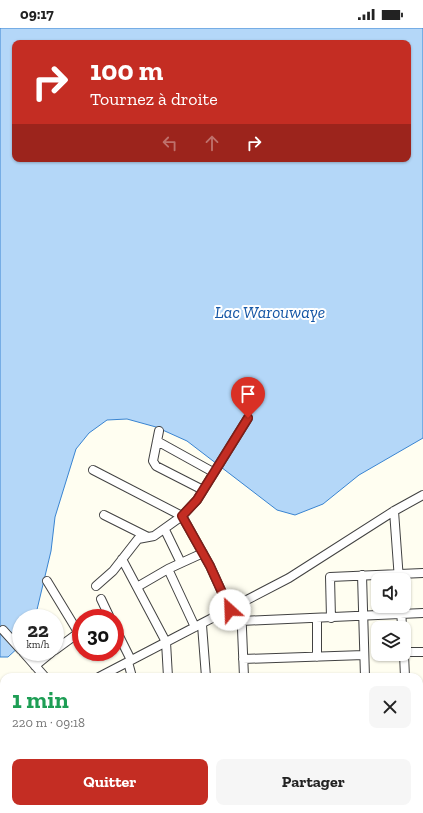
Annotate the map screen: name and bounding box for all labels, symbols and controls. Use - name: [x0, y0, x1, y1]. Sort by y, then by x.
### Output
- text: 09:17: [20, 5, 54, 23]
- text: 100 m: [90, 54, 163, 87]
- icon: right: [24, 56, 76, 108]
- text: Tournez à droite: [90, 88, 218, 110]
- icon: left: [159, 132, 181, 154]
- icon: ahead: [201, 132, 223, 154]
- icon: right: [243, 132, 265, 154]
- water label: Lac Warouwaye: [215, 302, 325, 322]
- pin: [231, 377, 265, 418]
- icon: arrive: [237, 383, 259, 405]
- map controls: [371, 573, 411, 661]
- button: sound: [371, 573, 411, 613]
- position arrow: [209, 589, 251, 631]
- speed limit sign: 30: [72, 609, 124, 661]
- text: 22: [27, 618, 49, 642]
- button: layers: [371, 621, 411, 661]
- text: km/h: [27, 639, 49, 651]
- text: 1 min: [12, 685, 69, 714]
- button: close: [369, 686, 411, 728]
- text: 220 m · 09:18: [12, 715, 85, 730]
- button: Quitter: [12, 759, 208, 805]
- button: Partager: [216, 759, 411, 805]

